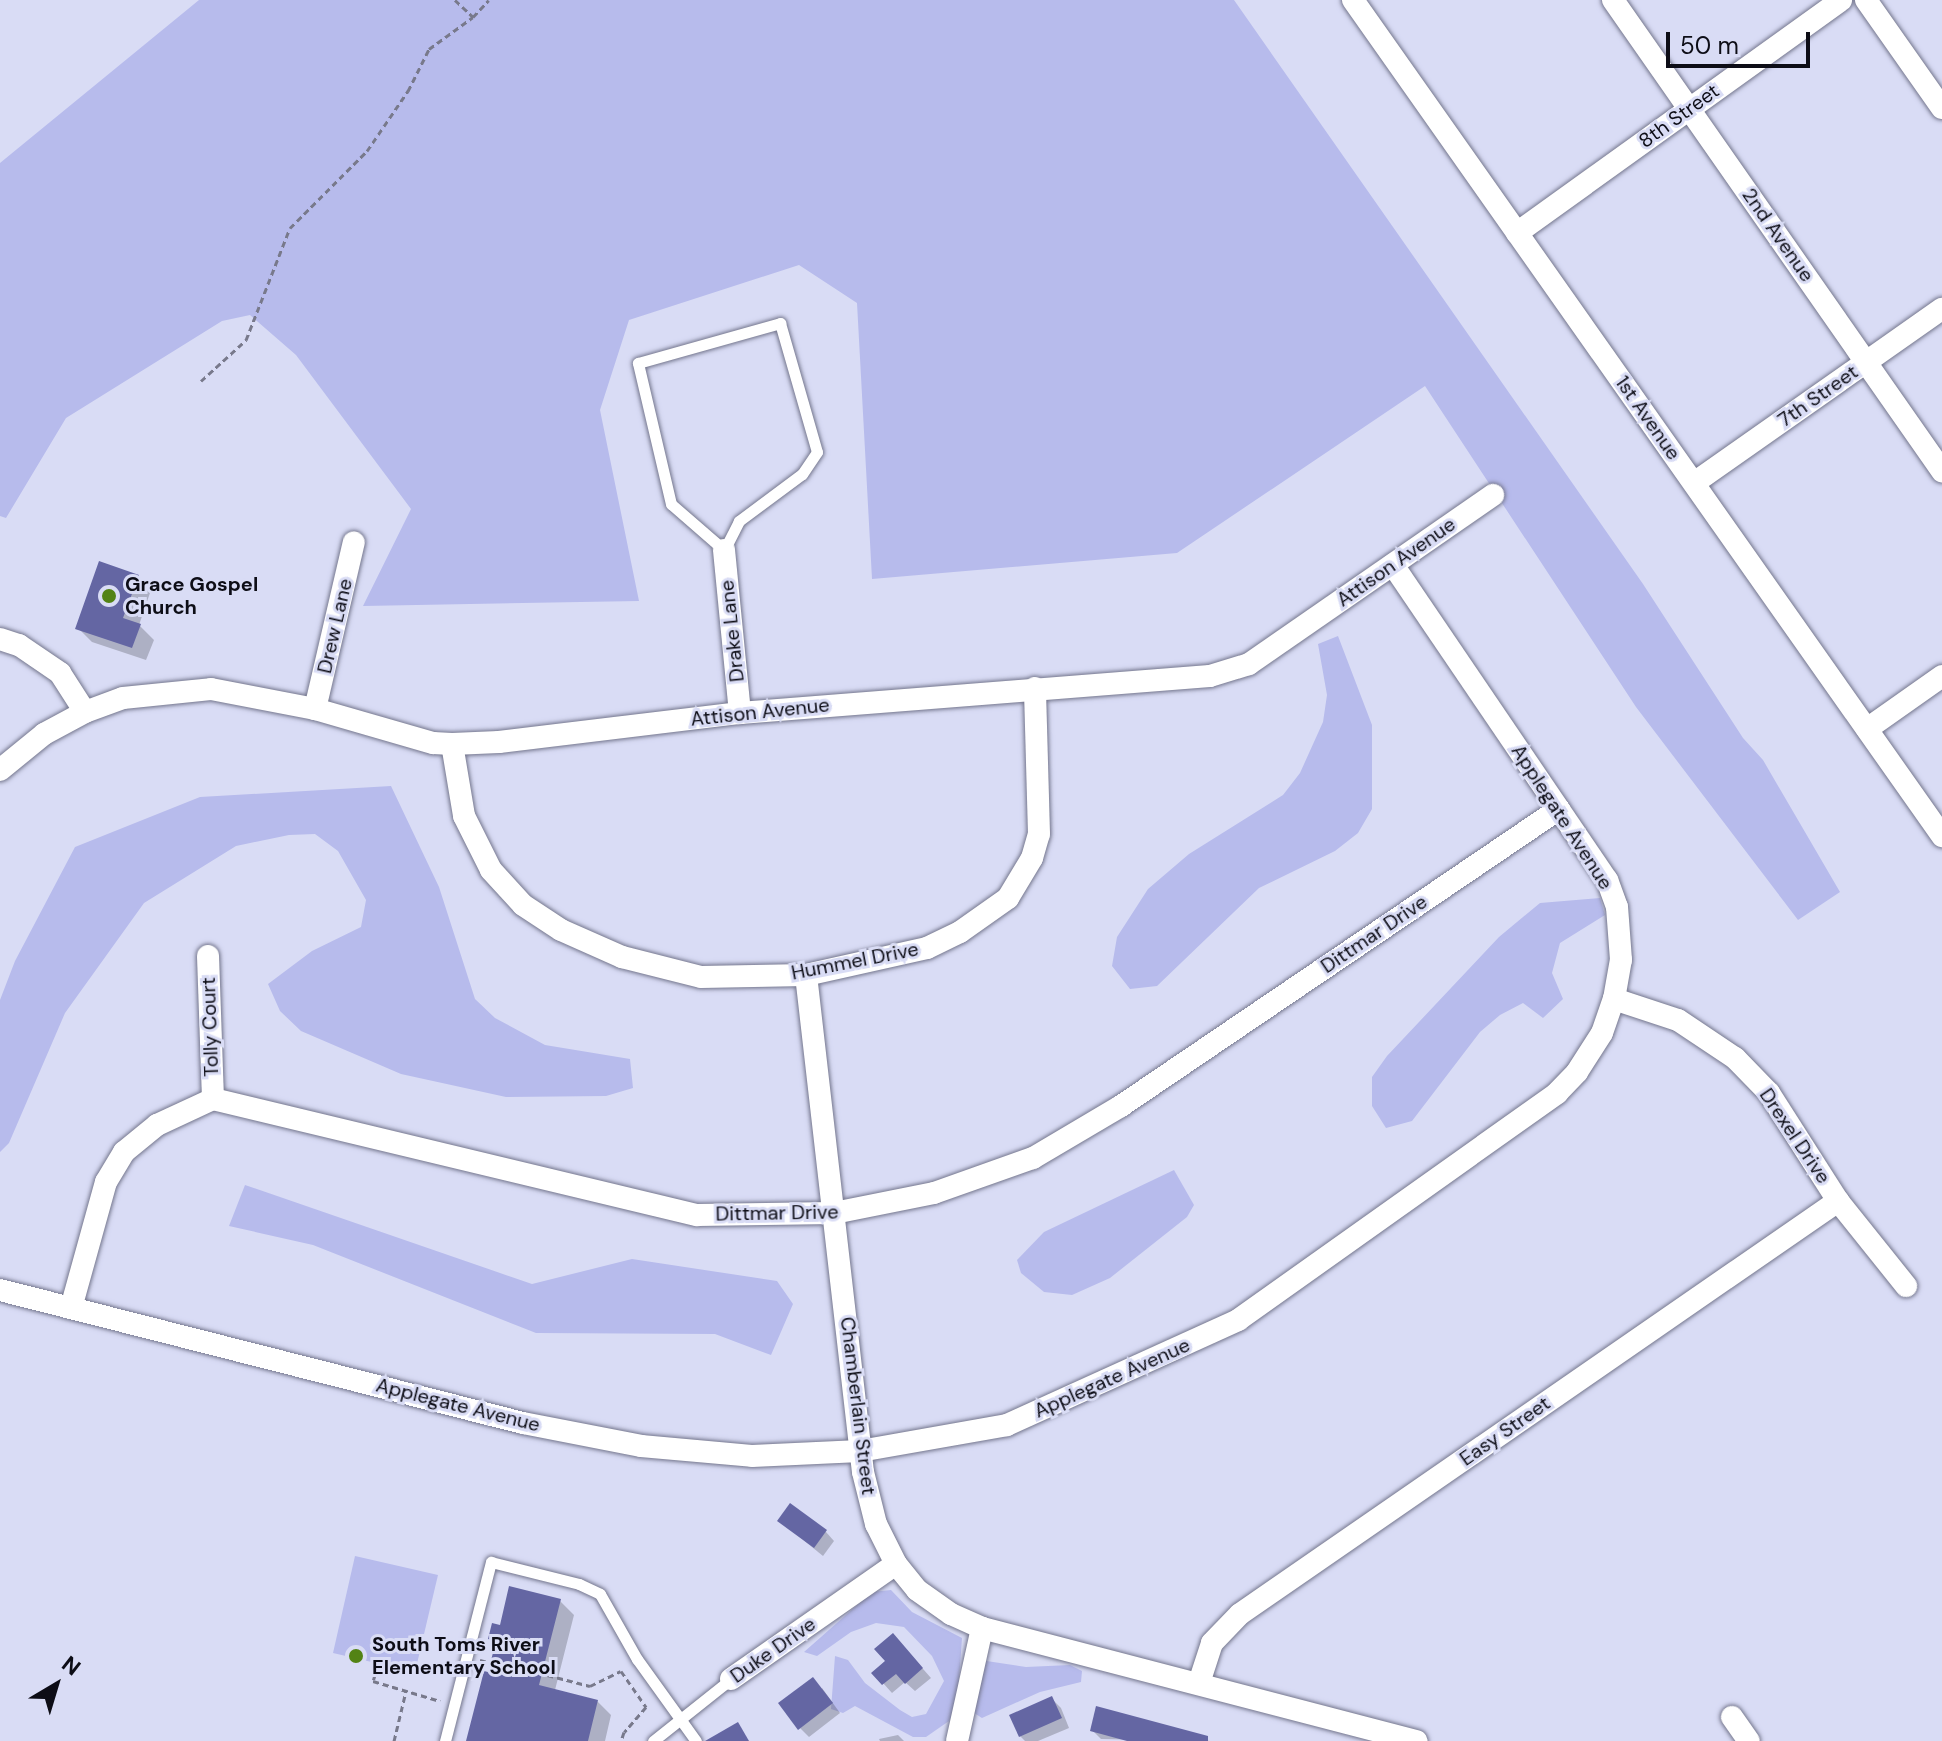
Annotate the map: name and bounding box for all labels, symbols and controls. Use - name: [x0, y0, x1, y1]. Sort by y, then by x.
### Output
- scale bar: [1670, 16, 1814, 66]
- text: 50 m: [1680, 30, 1739, 61]
- street label: 8th Street: [1634, 79, 1724, 153]
- street label: 2nd Avenue: [1737, 184, 1819, 286]
- street label: 7th Street: [1773, 360, 1863, 432]
- street label: 1st Avenue: [1610, 371, 1686, 465]
- street label: Attison Avenue: [1332, 512, 1460, 612]
- place label: Grace Gospel Church: [125, 572, 258, 619]
- street label: Drew Lane: [312, 576, 358, 676]
- street label: Drake Lane: [715, 579, 749, 683]
- marker: Grace Gospel Church: [100, 587, 118, 605]
- street label: Attison Avenue: [689, 693, 831, 731]
- street label: Applegate Avenue: [1506, 740, 1618, 894]
- street label: Dittmar Drive: [1316, 890, 1432, 978]
- street label: Hummel Drive: [789, 937, 921, 985]
- street label: Tolly Court: [196, 977, 224, 1077]
- street label: Drexel Drive: [1754, 1084, 1836, 1188]
- street label: Dittmar Drive: [715, 1200, 839, 1226]
- street label: Chamberlain Street: [835, 1315, 881, 1497]
- street label: Applegate Avenue: [1030, 1333, 1194, 1423]
- street label: Applegate Avenue: [374, 1373, 542, 1437]
- street label: Easy Street: [1455, 1391, 1555, 1471]
- street label: Duke Drive: [726, 1612, 820, 1688]
- place label: South Toms River Elementary School: [372, 1632, 556, 1679]
- north arrow: [16, 1645, 96, 1725]
- marker: South Toms River Elementary School: [347, 1647, 365, 1665]
- text: N: [56, 1649, 86, 1682]

